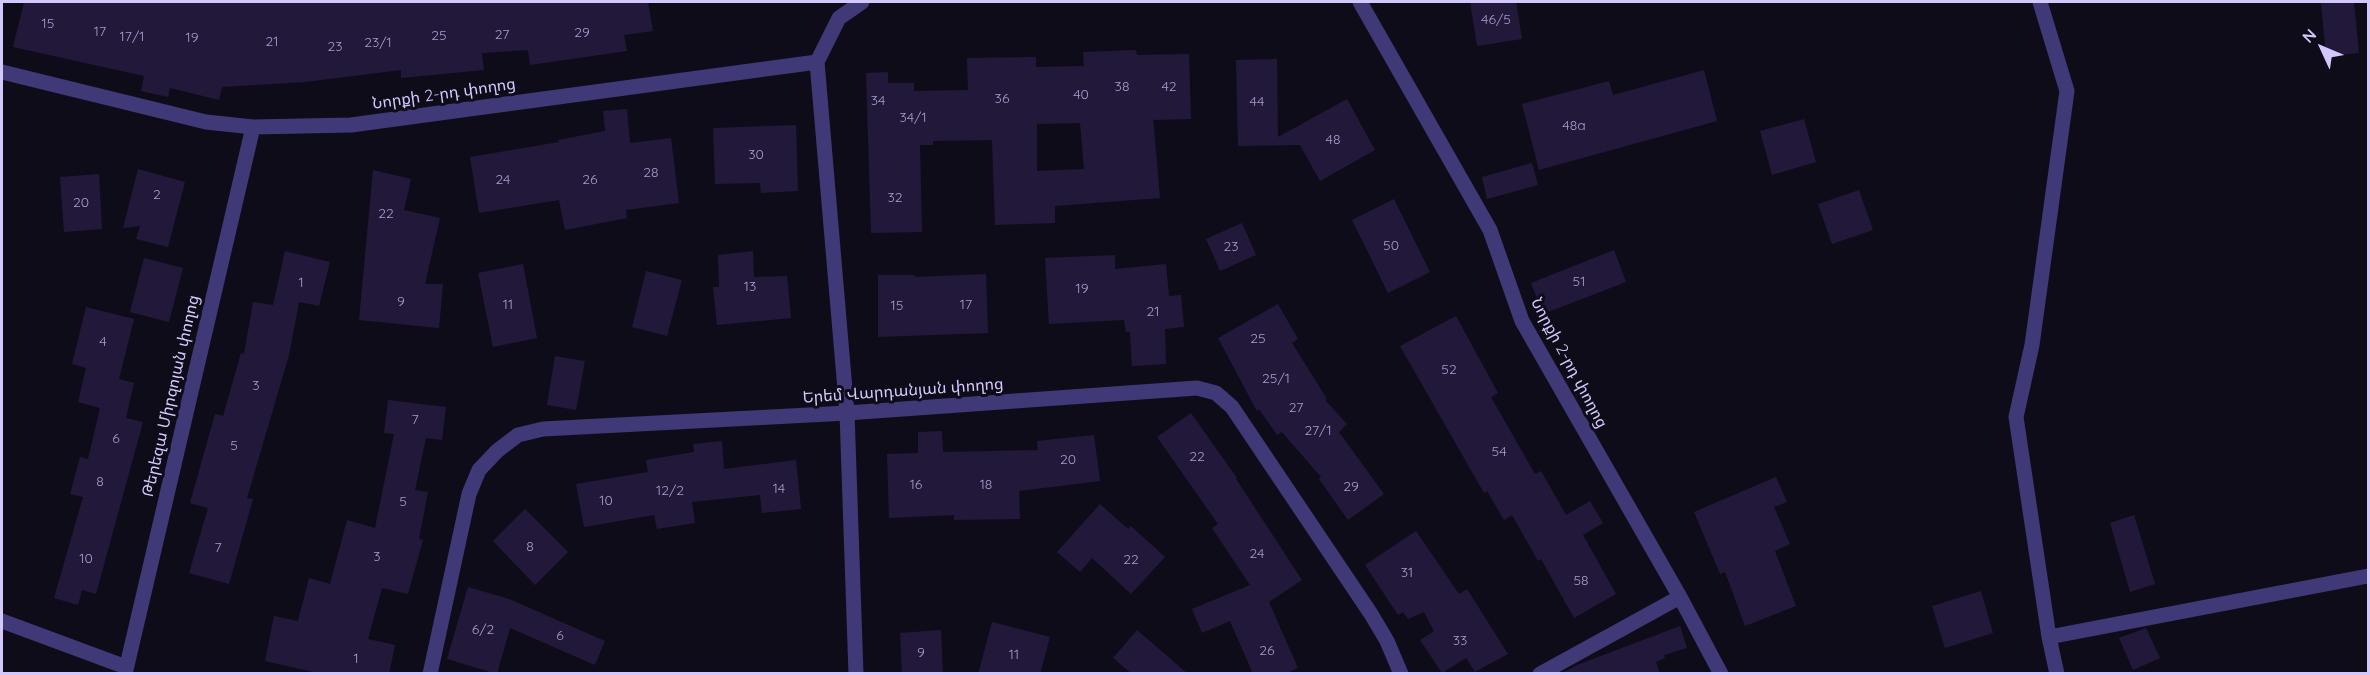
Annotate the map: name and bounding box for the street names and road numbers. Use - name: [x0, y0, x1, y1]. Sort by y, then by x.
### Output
- street label: Նորքի 2-րդ փողոց: [371, 74, 517, 114]
- street label: Թերեզա Միրզոյան փողոց: [138, 293, 204, 499]
- street label: Նորքի 2-րդ փողոց: [1527, 295, 1611, 431]
- street label: Երեմ Վարդանյան փողոց: [802, 374, 1004, 408]

